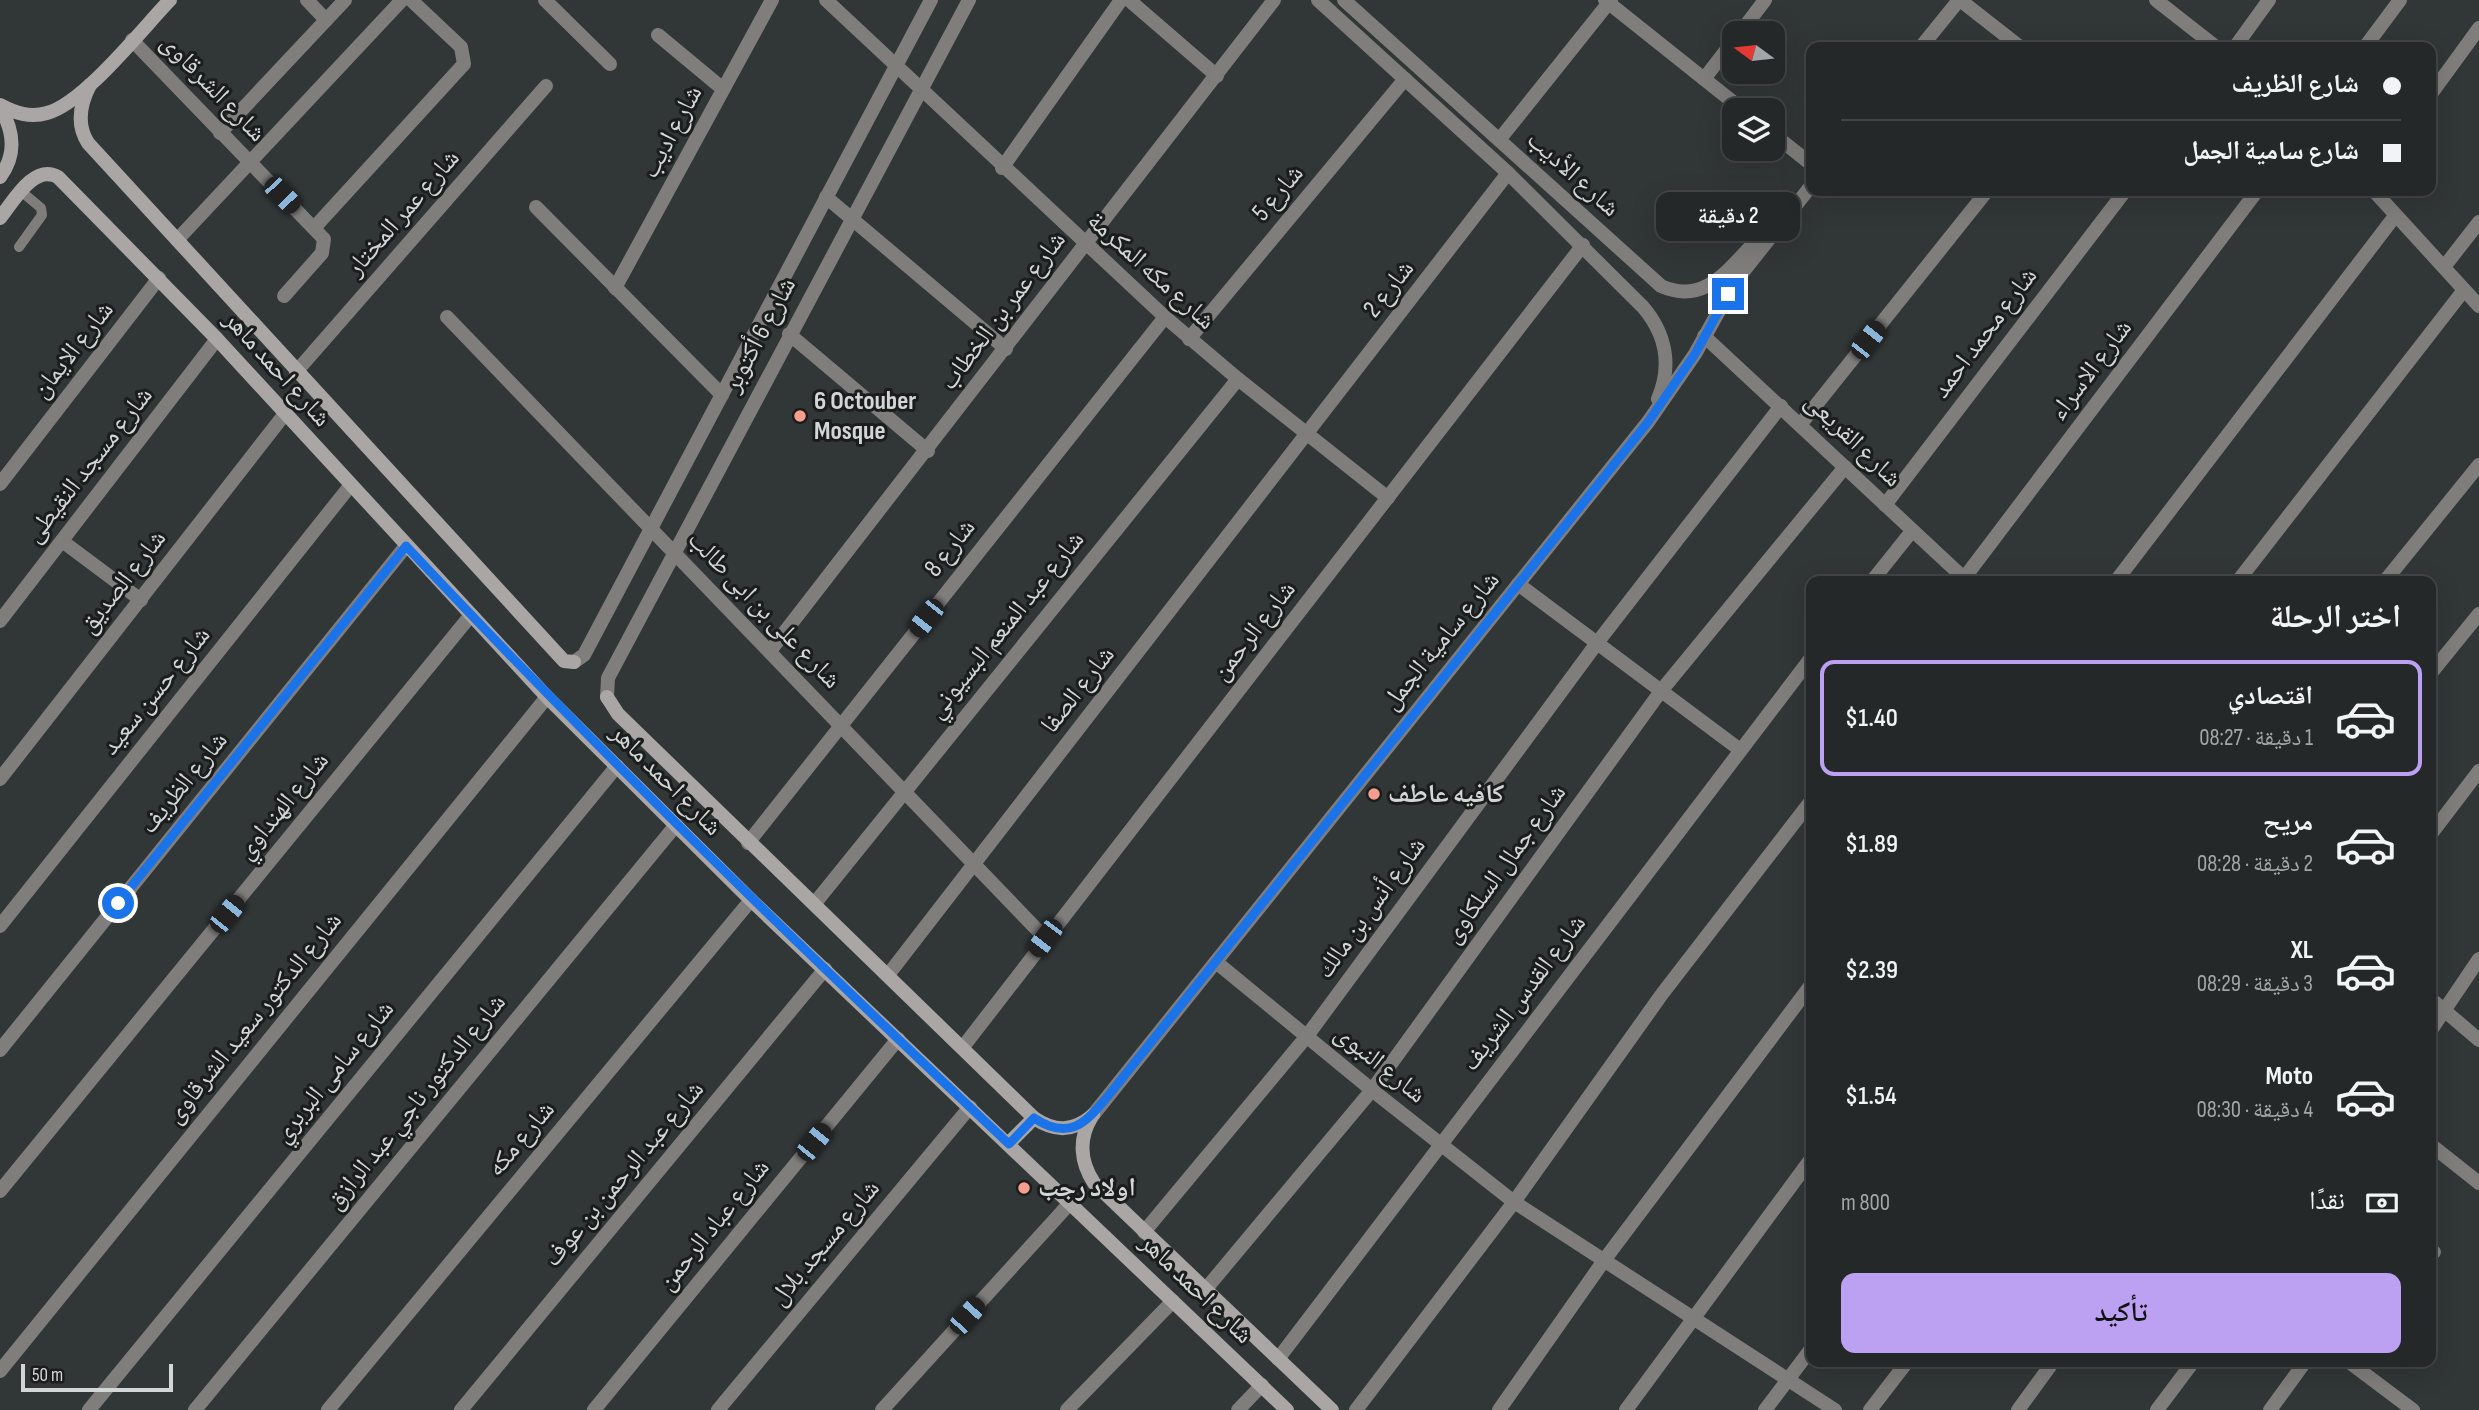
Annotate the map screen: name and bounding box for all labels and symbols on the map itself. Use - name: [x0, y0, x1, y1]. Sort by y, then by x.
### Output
- north arrow: [1722, 21, 1785, 84]
- street label: شارع الشرقاوى: [154, 27, 272, 149]
- street label: شارع اديب: [635, 80, 709, 184]
- street label: شارع الأديب: [1520, 124, 1626, 224]
- street label: شارع عمر المختار: [339, 143, 466, 283]
- street label: شارع 5: [1246, 159, 1310, 227]
- car: [260, 173, 305, 217]
- callout: 2 دقيقة: [1656, 192, 1800, 242]
- street label: شارع مكه المكرمة: [1081, 205, 1221, 337]
- street label: شارع عمر بن الخطاب: [933, 226, 1073, 396]
- street label: شارع 2: [1357, 254, 1421, 324]
- street label: شارع محمد احمد: [1926, 261, 2044, 405]
- street label: شارع 6 أكتوبر: [715, 272, 803, 398]
- route end: [1712, 278, 1744, 310]
- street label: شارع الايمان: [25, 295, 121, 405]
- street label: شارع احمد ماهر: [216, 304, 337, 433]
- street label: شارع الاسراء: [2043, 313, 2139, 427]
- car: [1847, 317, 1890, 363]
- street label: شارع مسجد النقيطى: [18, 381, 160, 549]
- place label: 6 Octouber Mosque: [814, 386, 916, 447]
- street label: شارع القريعى: [1798, 386, 1908, 494]
- marker: 6 Octouber Mosque: [792, 408, 808, 424]
- street label: شارع 8: [918, 513, 982, 583]
- street label: شارع الصديق: [73, 524, 173, 640]
- street label: شارع على بن ابى طالب: [681, 525, 847, 695]
- street label: شارع عبد المنعم البسيوني: [921, 525, 1094, 727]
- street label: شارع سامية الجمل: [1376, 565, 1506, 717]
- street label: شارع الرحمن: [1205, 575, 1303, 687]
- car: [905, 595, 948, 641]
- street label: شارع حسن سعيد: [95, 621, 217, 761]
- street label: شارع الصفا: [1034, 640, 1122, 740]
- street label: شارع احمد ماهر: [603, 717, 728, 842]
- street label: شارع الظريف: [133, 726, 235, 840]
- street label: شارع الهنداوي: [230, 746, 339, 868]
- street label: شارع جمال السلكاوى: [1437, 778, 1573, 950]
- place label: كافيه عاطف: [1388, 779, 1505, 810]
- marker: كافيه عاطف: [1366, 786, 1382, 802]
- street label: شارع أنس بن مالك: [1308, 830, 1433, 985]
- route start: [102, 887, 134, 919]
- car: [206, 891, 249, 937]
- street label: شارع الدكتور سعيد الشرقاوى: [159, 906, 349, 1130]
- street label: شارع القدس الشريف: [1455, 909, 1593, 1077]
- car: [1024, 915, 1067, 961]
- street label: شارع الدكتور ناجي عبد الرازق: [319, 988, 515, 1218]
- street label: شارع سامى البربري: [267, 994, 404, 1152]
- street label: شارع النبوى: [1328, 1018, 1432, 1110]
- street label: شارع عبد الرحمن بن عوف: [537, 1075, 711, 1273]
- street label: شارع مكه: [480, 1095, 562, 1183]
- car: [793, 1119, 836, 1165]
- street label: شارع عباد الرحمن: [651, 1153, 777, 1297]
- place label: اولاد رجب: [1038, 1173, 1136, 1204]
- street label: شارع مسجد بلال: [763, 1174, 887, 1312]
- marker: اولاد رجب: [1016, 1180, 1032, 1196]
- street label: شارع احمد ماهر: [1132, 1227, 1259, 1351]
- car: [946, 1293, 989, 1339]
- scale bar: [21, 1361, 173, 1393]

